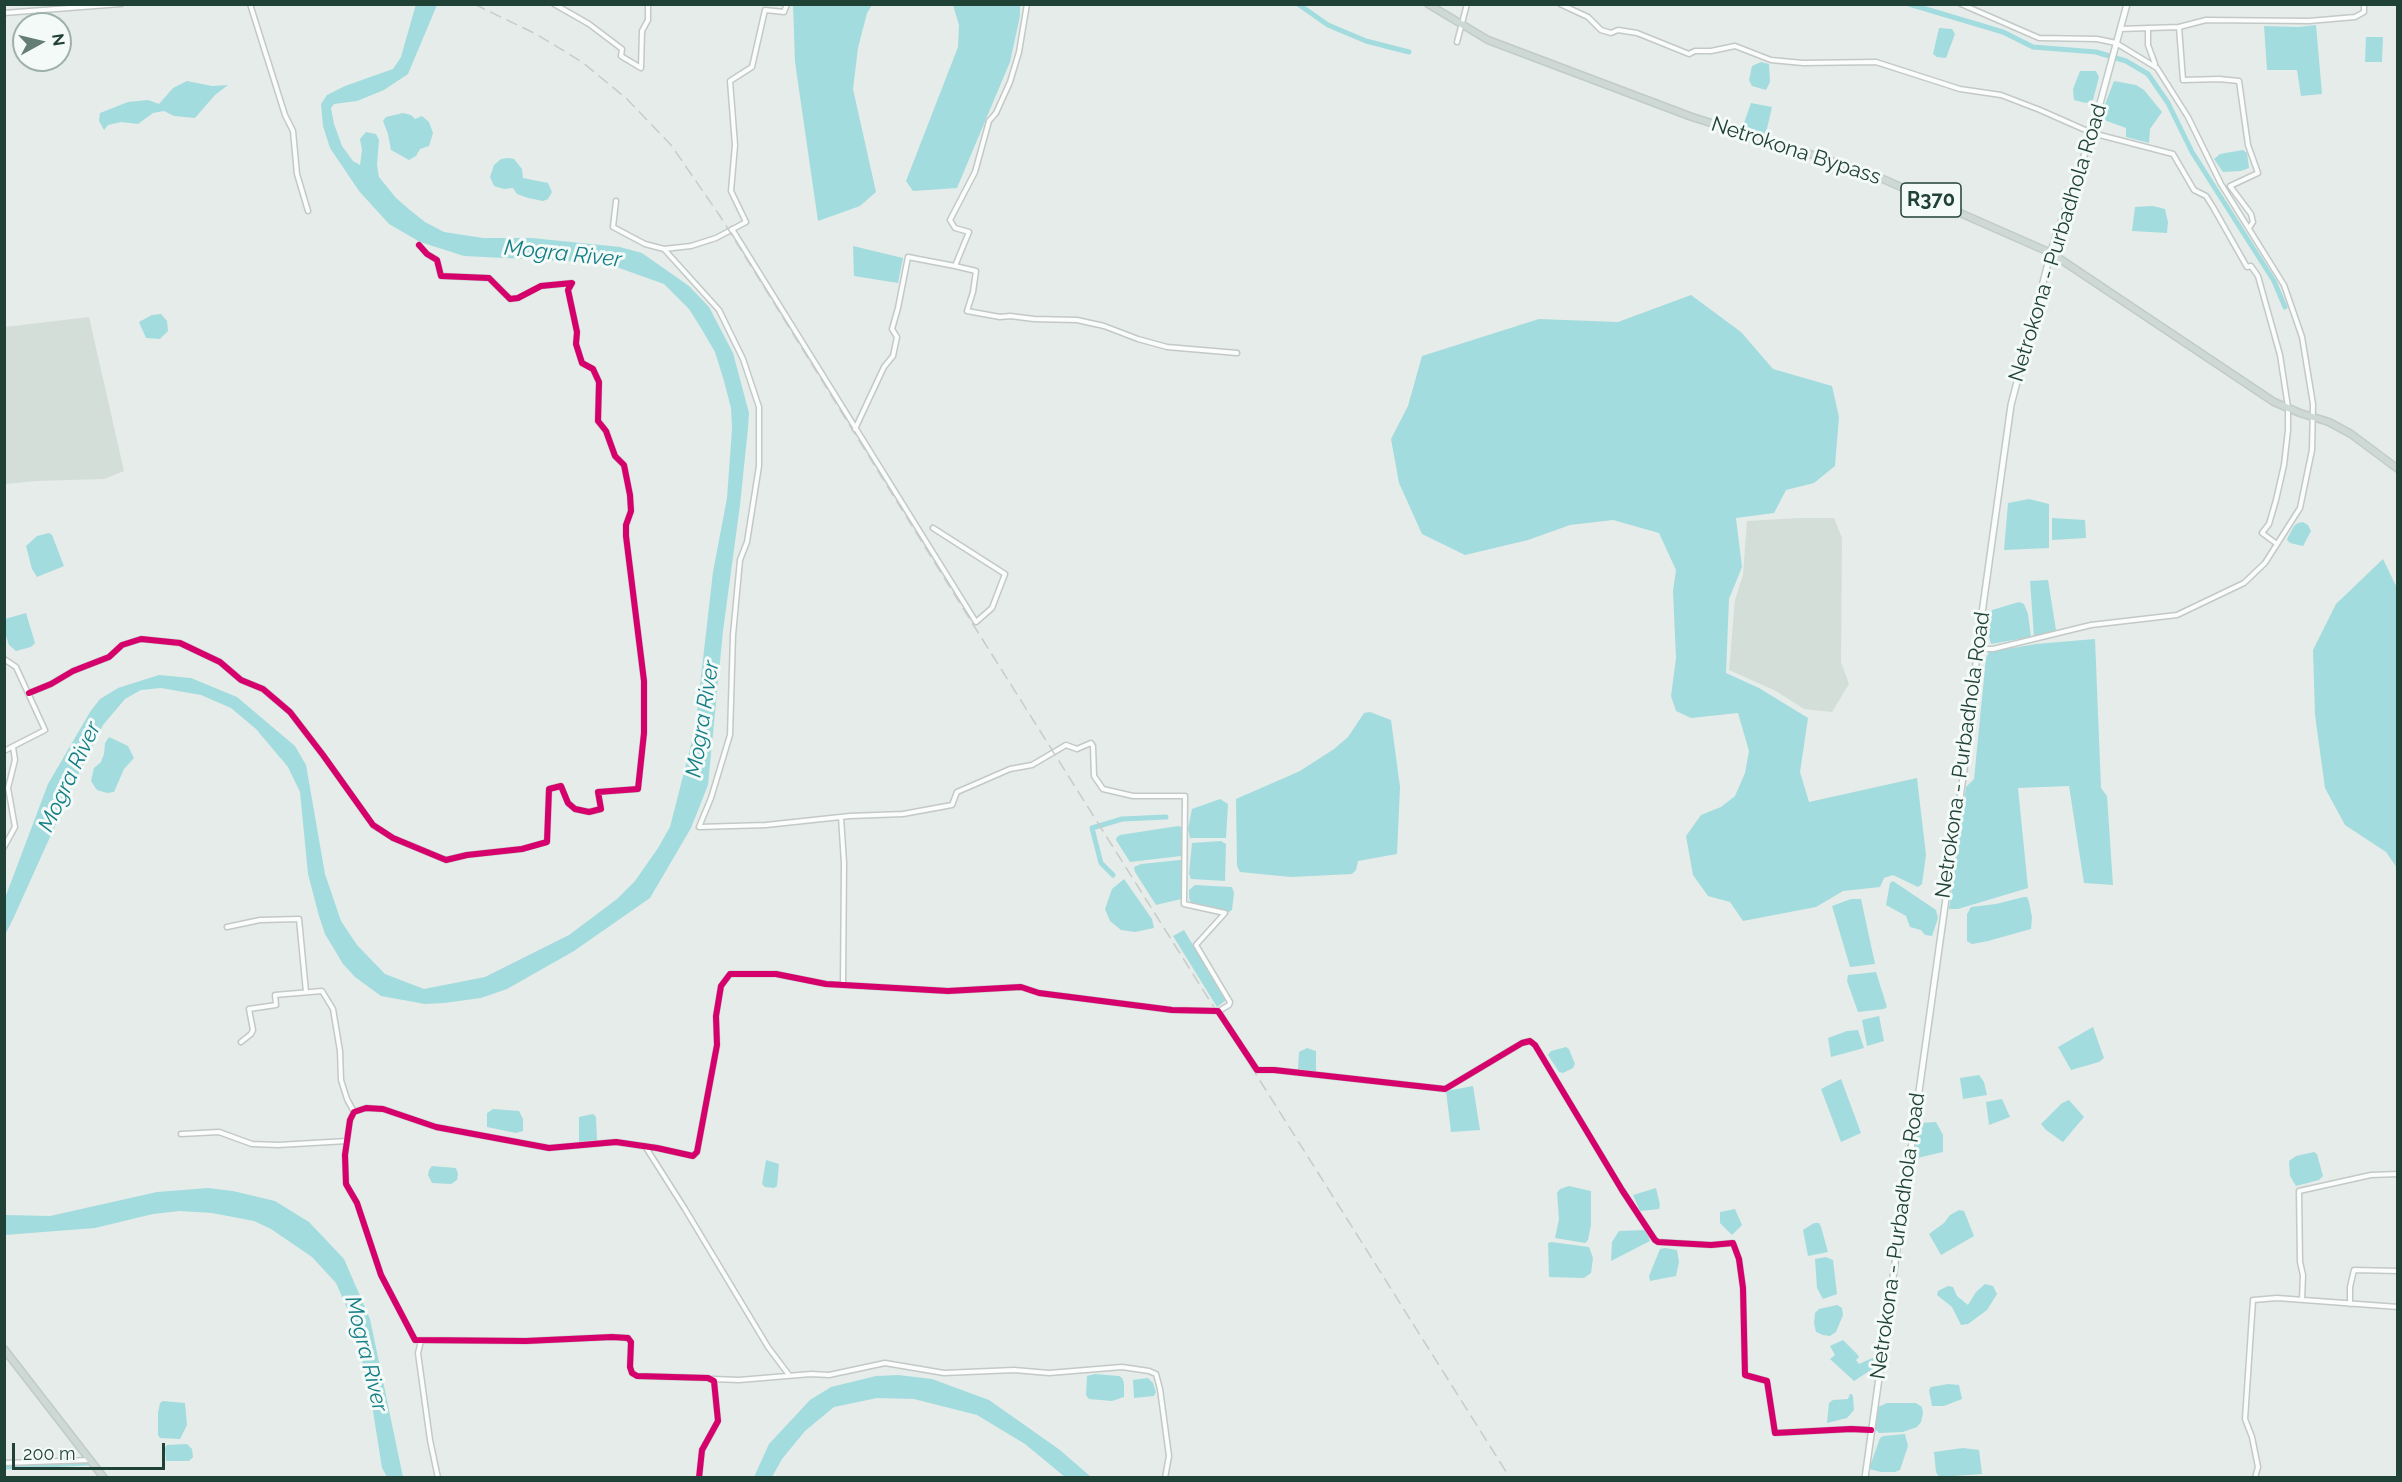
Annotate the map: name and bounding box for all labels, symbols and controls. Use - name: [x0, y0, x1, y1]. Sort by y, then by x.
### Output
- north arrow: [12, 12, 72, 72]
- text: N: [48, 32, 69, 47]
- street label: Netrokona - Purbadhola Road: [2004, 101, 2112, 385]
- street label: Netrokona Bypass: [1708, 112, 1884, 190]
- road number: R370: [1901, 183, 1961, 217]
- water label: Mogra River: [503, 235, 623, 273]
- street label: Netrokona - Purbadhola Road: [1930, 610, 1996, 900]
- water label: Mogra River: [681, 659, 725, 779]
- water label: Mogra River: [33, 718, 107, 836]
- street label: Netrokona - Purbadhola Road: [1865, 1091, 1931, 1381]
- water label: Mogra River: [339, 1293, 393, 1415]
- scale bar: [15, 1431, 168, 1469]
- text: 200 m: [23, 1443, 76, 1464]

